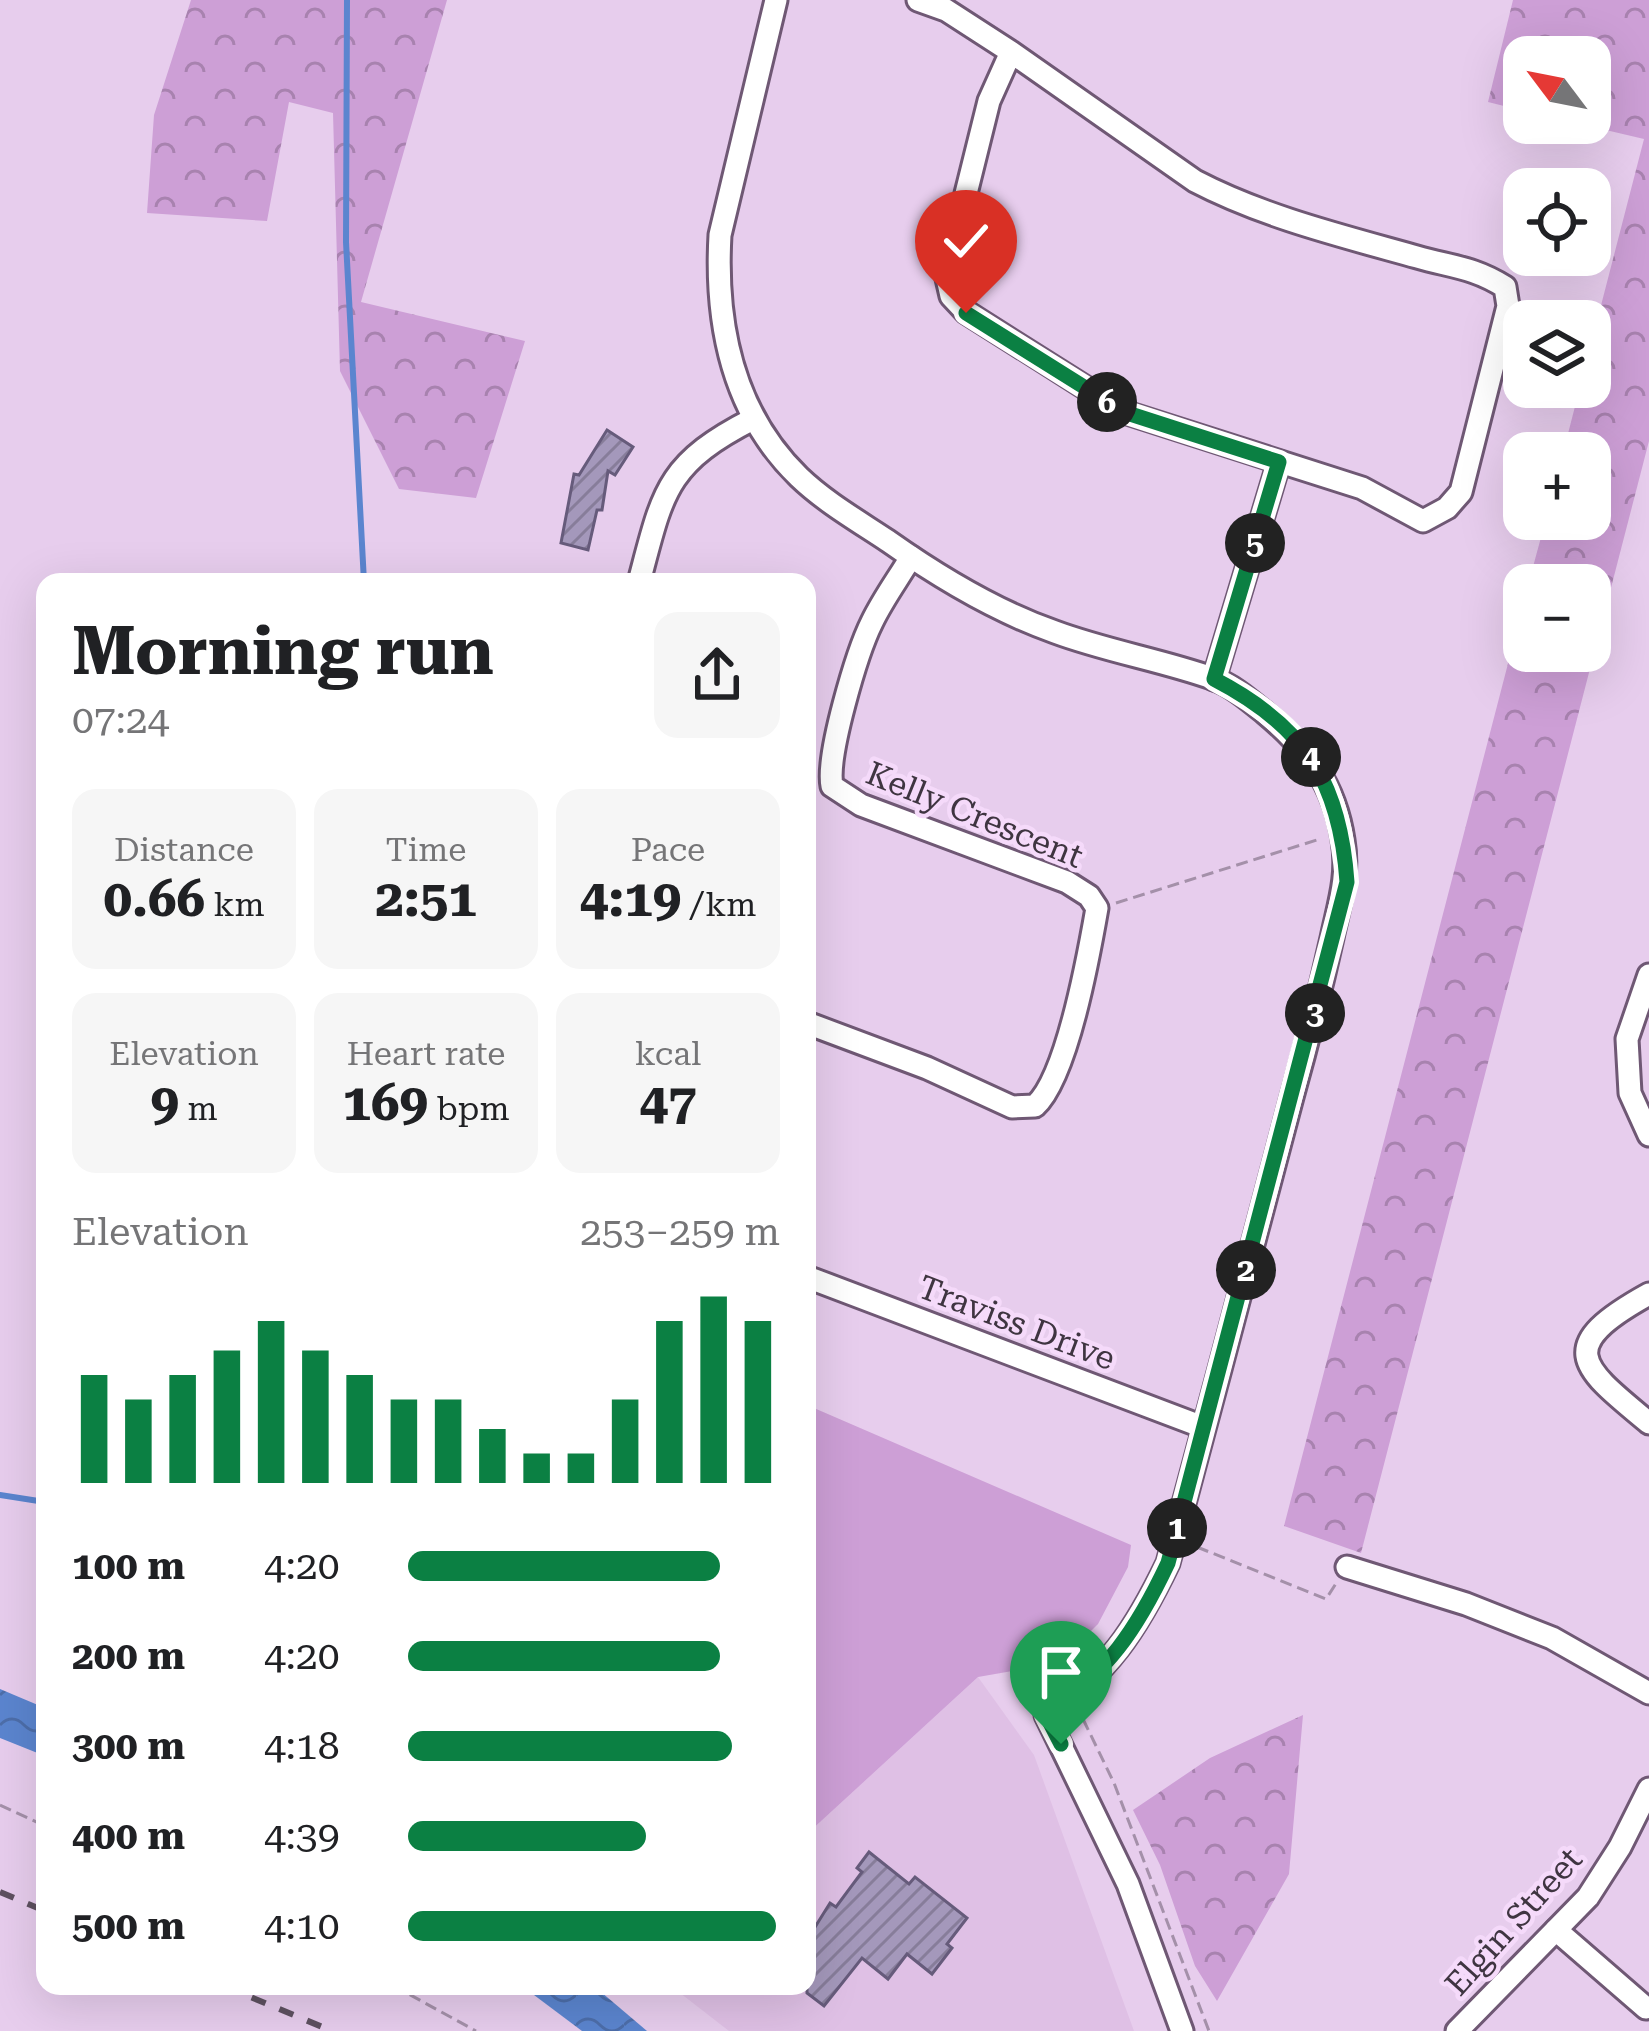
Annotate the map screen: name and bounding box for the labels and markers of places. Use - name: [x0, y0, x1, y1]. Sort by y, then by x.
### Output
- pin: [915, 190, 1017, 313]
- pin: 6: [1077, 372, 1137, 432]
- pin: 5: [1225, 513, 1285, 573]
- pin: 4: [1281, 727, 1341, 787]
- pin: 3: [1285, 983, 1345, 1043]
- pin: 2: [1216, 1240, 1276, 1300]
- pin: 1: [1147, 1498, 1207, 1558]
- pin: [1010, 1621, 1112, 1744]

